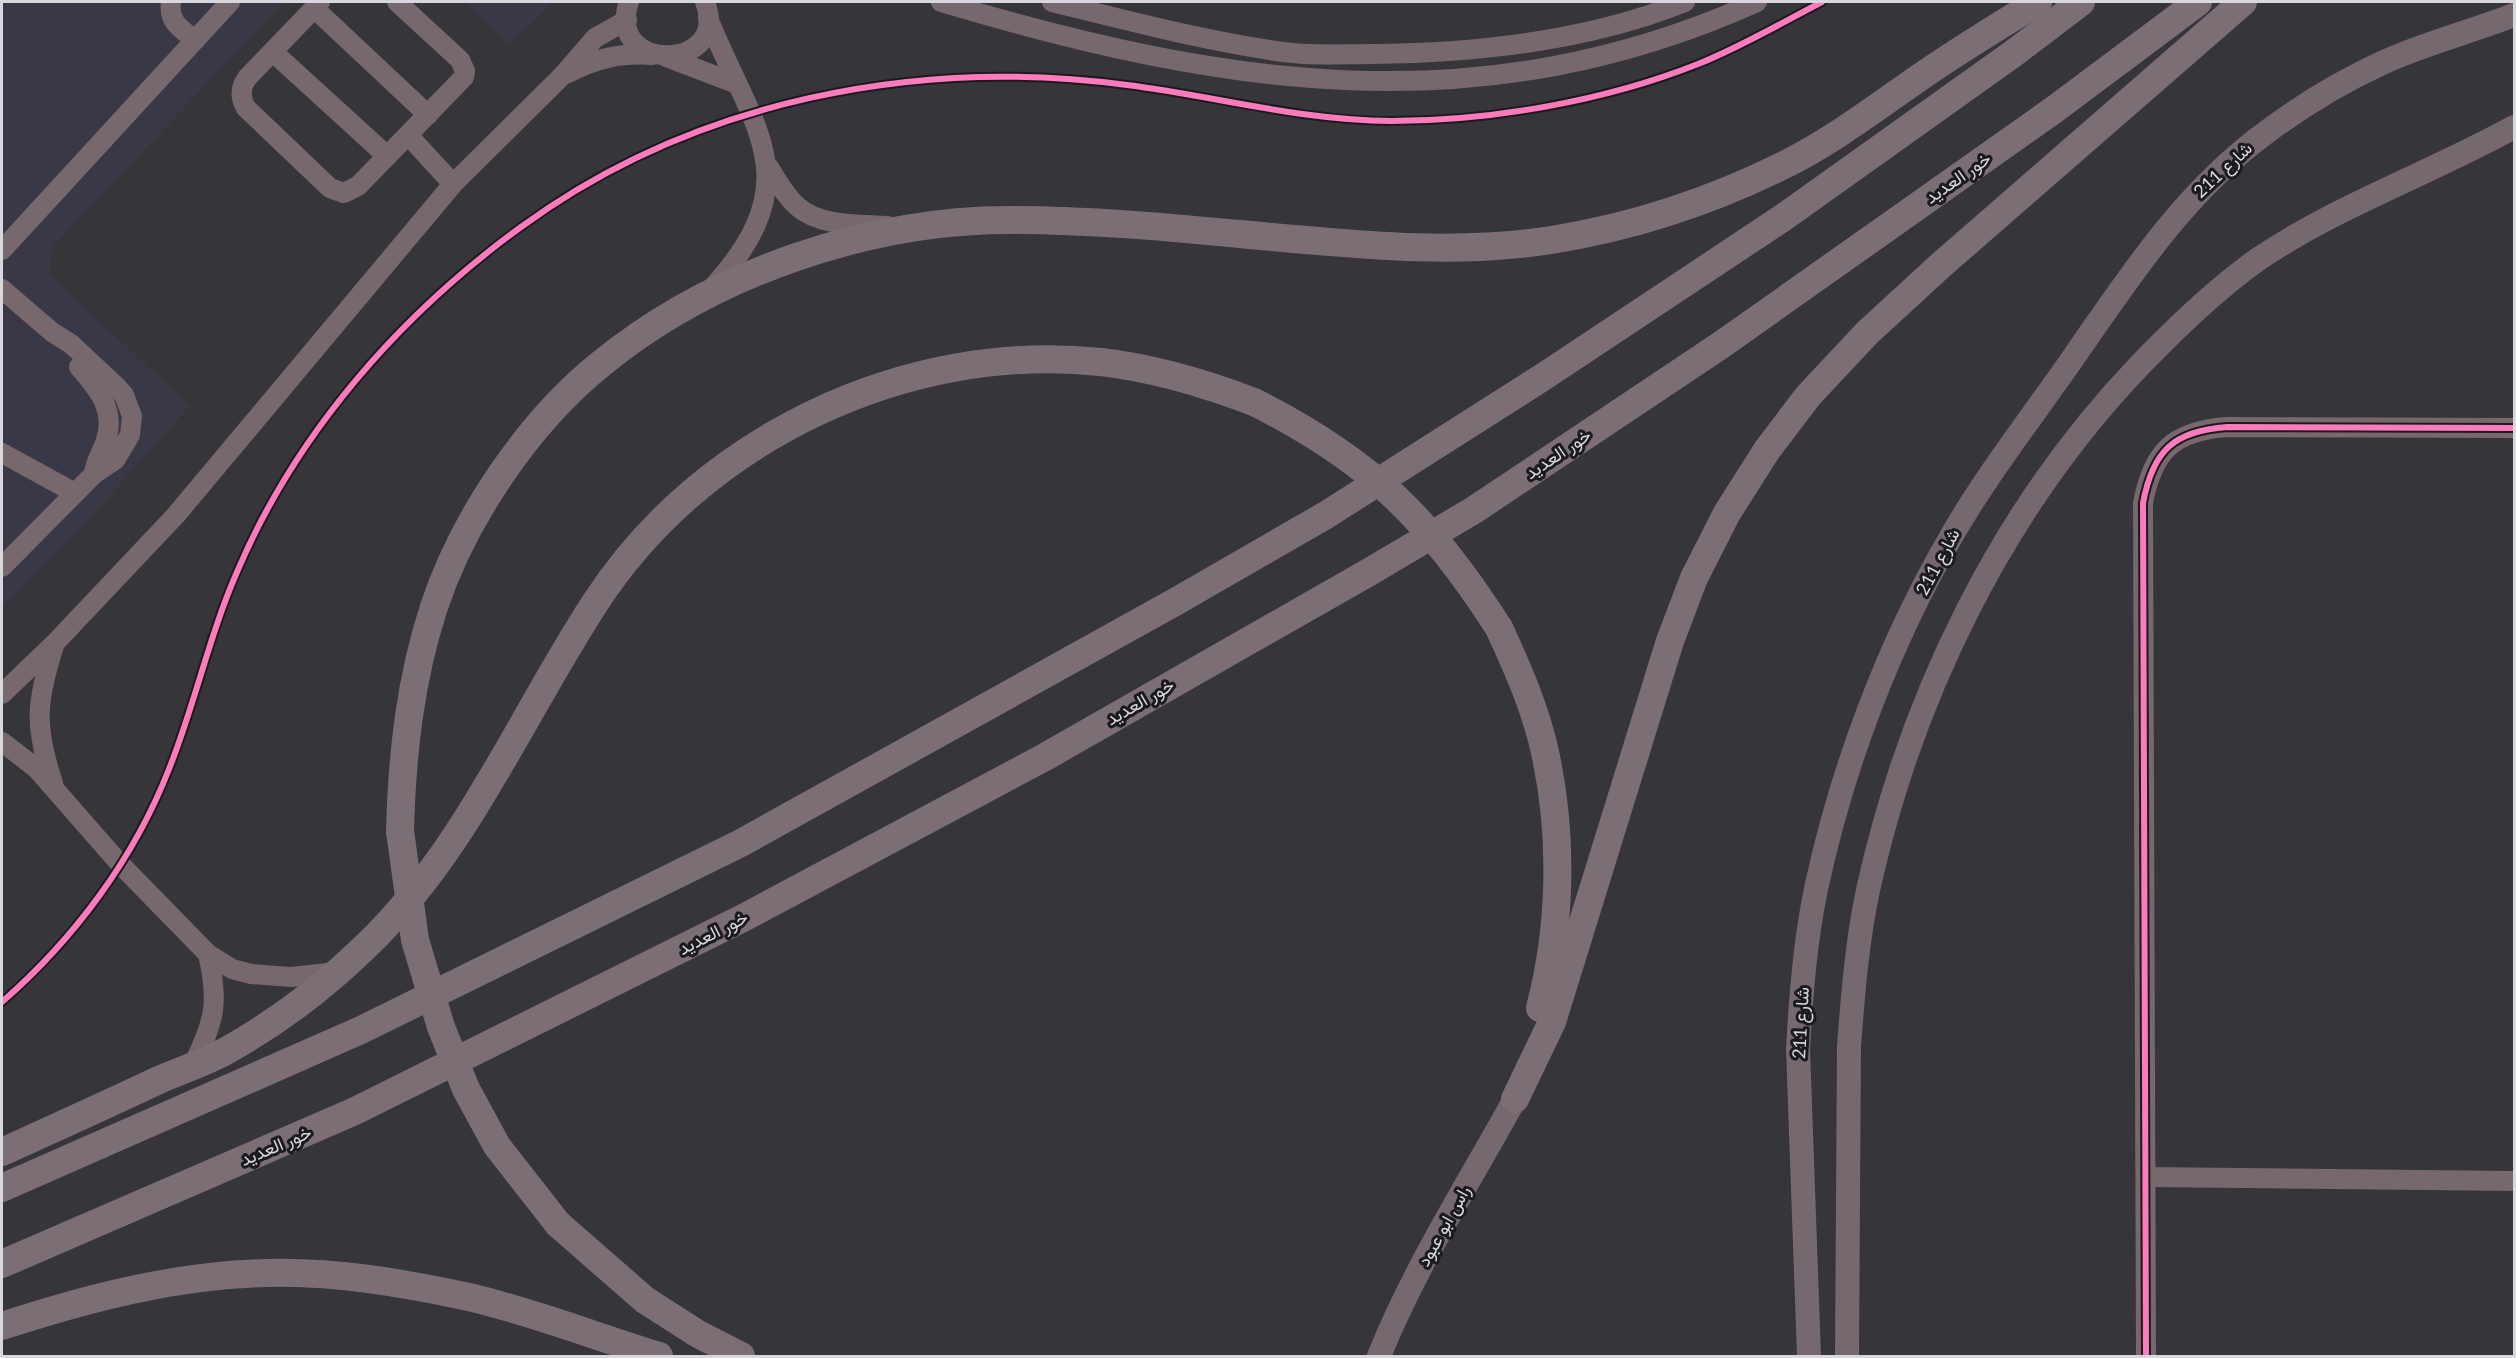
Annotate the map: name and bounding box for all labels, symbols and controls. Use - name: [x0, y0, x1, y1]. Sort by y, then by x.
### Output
- street label: شارع 211: [2188, 137, 2258, 203]
- street label: خور العديد: [1920, 147, 1995, 209]
- street label: خور العديد: [1520, 423, 1595, 484]
- street label: شارع 211: [1910, 525, 1966, 599]
- street label: خور العديد: [1101, 673, 1178, 730]
- street label: خور العديد: [674, 905, 752, 960]
- street label: شارع 211: [1787, 986, 1815, 1060]
- street label: خور العديد: [237, 1120, 315, 1171]
- street label: راس ابو عبود: [1412, 1181, 1475, 1270]

